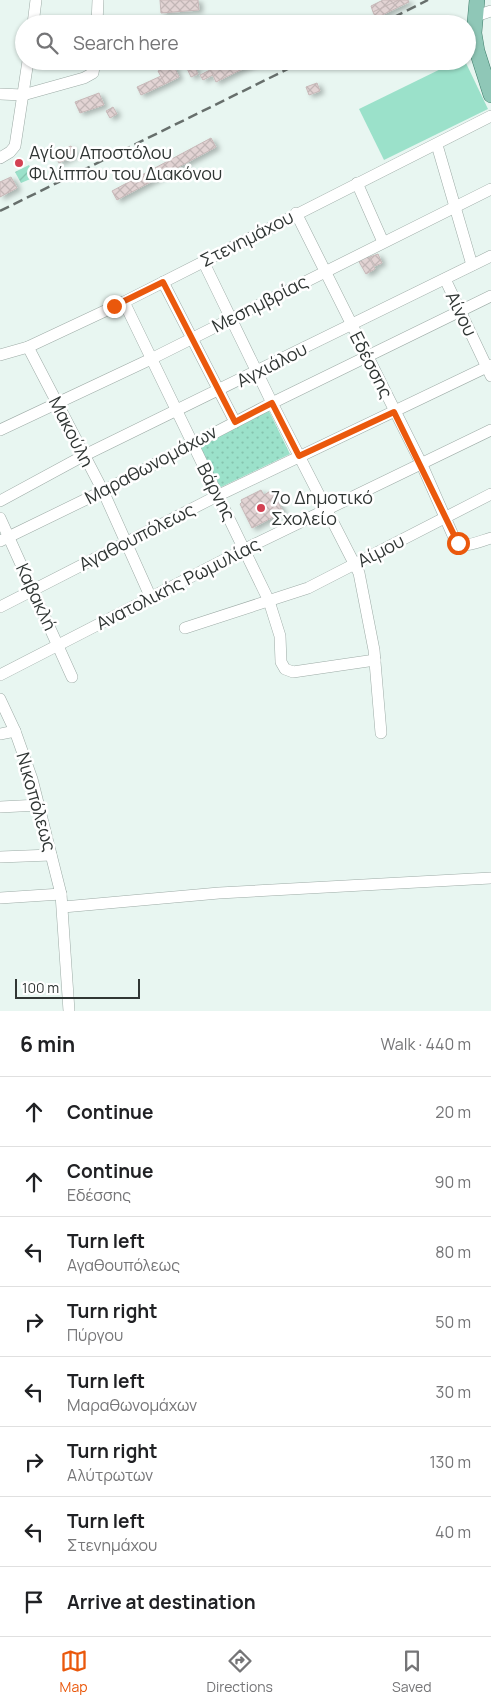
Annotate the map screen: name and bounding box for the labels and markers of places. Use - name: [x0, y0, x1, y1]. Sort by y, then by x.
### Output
- place label: Αγίου Αποστόλου Φιλίππου του Διακόνου: [29, 140, 222, 185]
- marker: Αγίου Αποστόλου Φιλίππου του Διακόνου: [13, 157, 25, 169]
- place label: 7ο Δημοτικό Σχολείο: [271, 485, 373, 530]
- marker: 7ο Δημοτικό Σχολείο: [255, 502, 267, 514]

